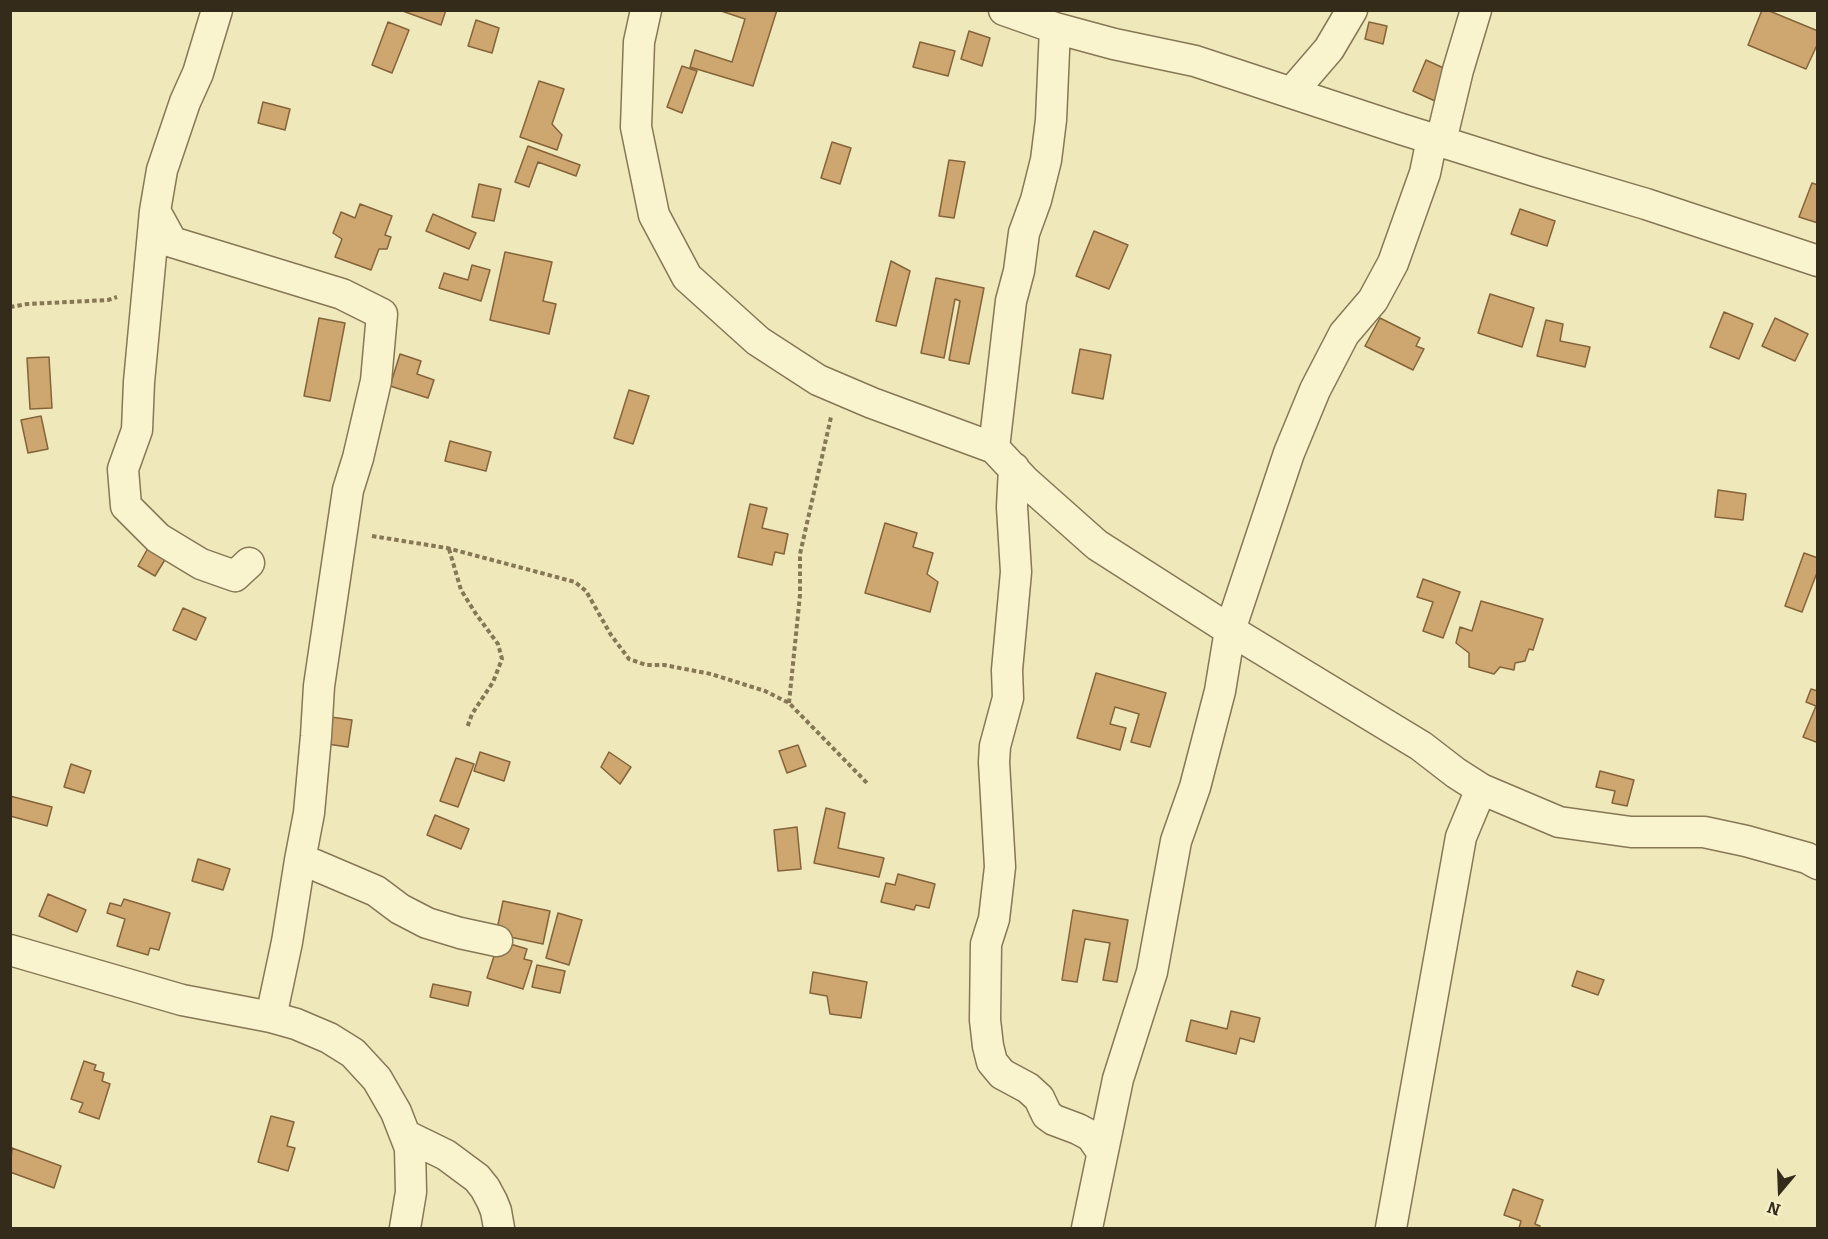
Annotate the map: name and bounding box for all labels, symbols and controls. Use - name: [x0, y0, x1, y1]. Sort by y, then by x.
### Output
- north arrow: [1750, 1161, 1810, 1221]
- text: N: [1765, 1198, 1783, 1219]

